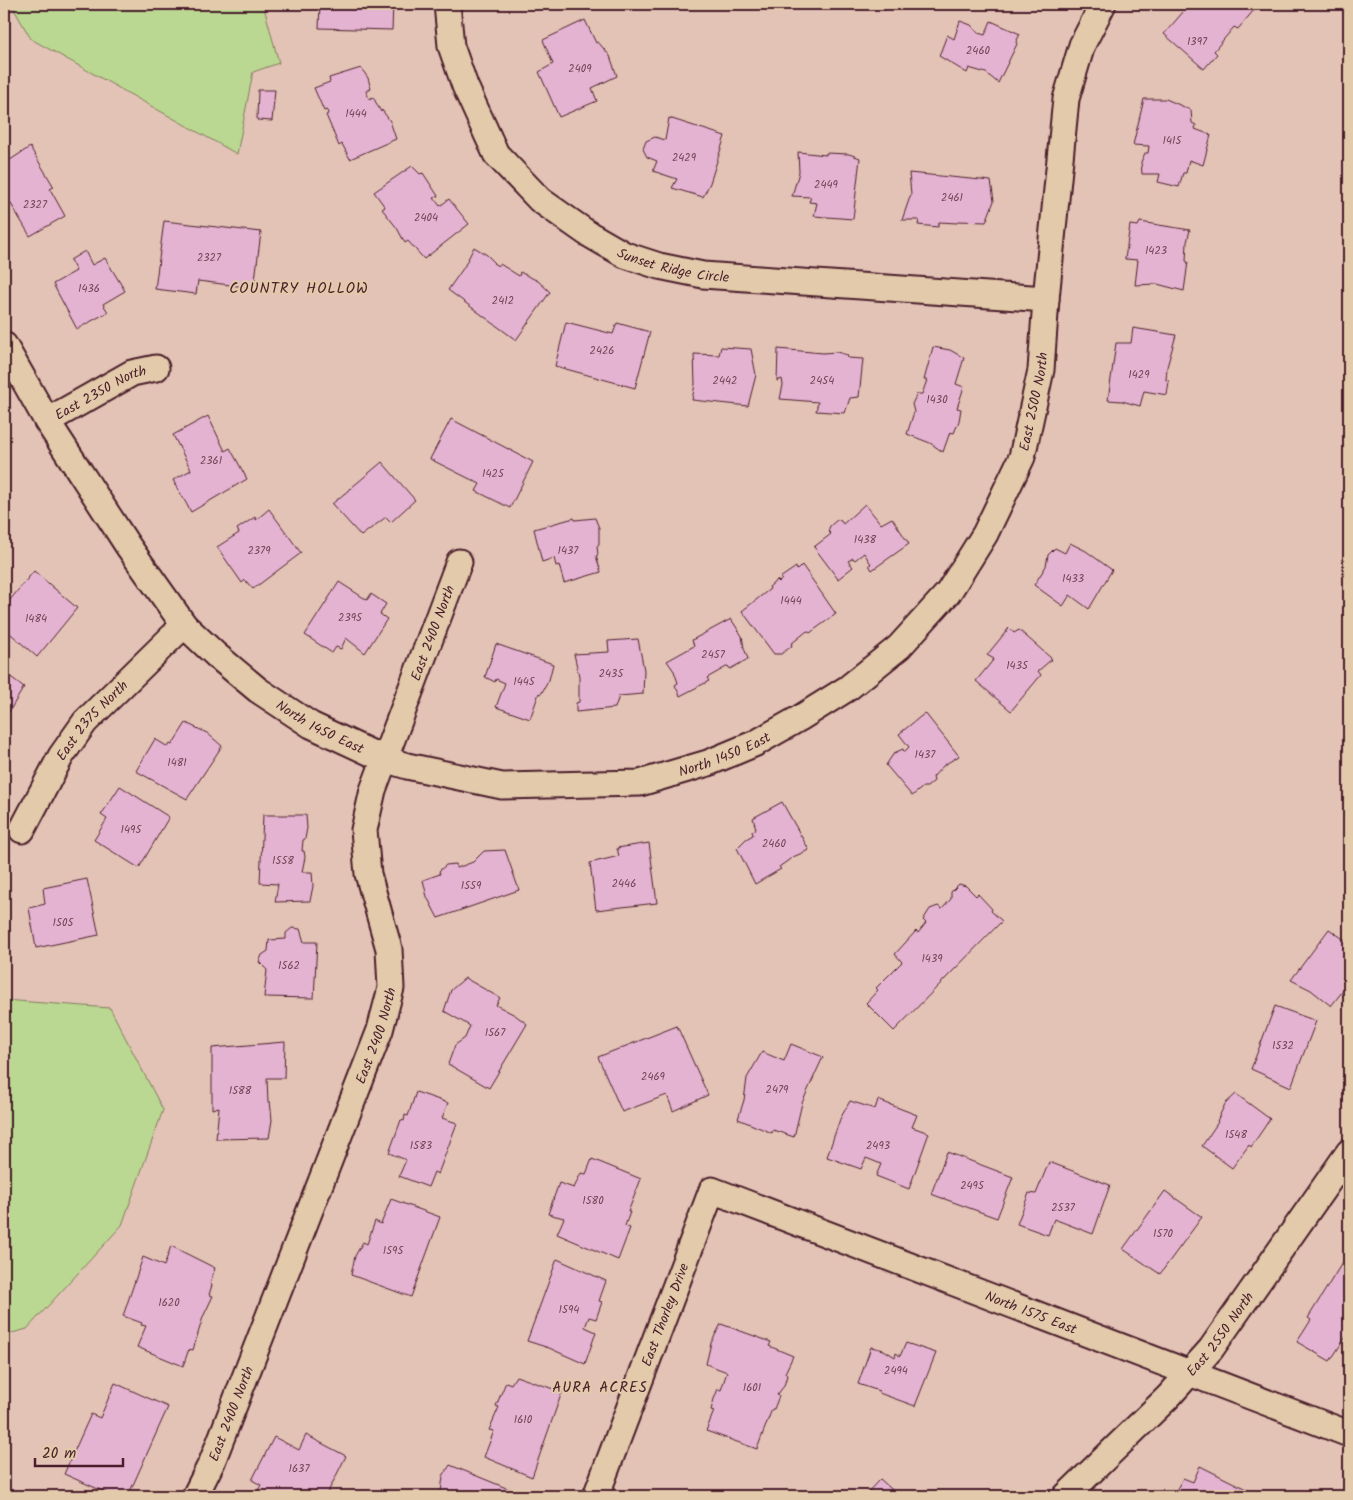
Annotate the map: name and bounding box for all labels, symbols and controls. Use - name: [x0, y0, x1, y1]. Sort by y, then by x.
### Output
- house number: 1397: [1187, 33, 1208, 51]
- house number: 2460: [966, 42, 991, 60]
- house number: 2409: [568, 60, 592, 78]
- house number: 1444: [345, 105, 367, 123]
- house number: 1415: [1163, 132, 1183, 150]
- house number: 2429: [672, 149, 697, 167]
- house number: 2449: [814, 176, 839, 194]
- house number: 2461: [941, 189, 963, 207]
- house number: 2327: [23, 196, 48, 214]
- house number: 2404: [414, 209, 438, 227]
- house number: 1423: [1145, 242, 1167, 260]
- street label: Sunset Ridge Circle: [612, 243, 731, 289]
- house number: 2327: [197, 249, 222, 267]
- district label: COUNTRY HOLLOW: [229, 277, 369, 301]
- house number: 1436: [78, 280, 100, 298]
- house number: 2412: [492, 292, 514, 310]
- house number: 2426: [590, 342, 614, 360]
- street label: East 2500 North: [1014, 351, 1054, 453]
- street label: East 2350 North: [51, 360, 148, 426]
- house number: 1429: [1128, 366, 1150, 384]
- house number: 2442: [713, 372, 737, 390]
- house number: 2454: [810, 372, 834, 390]
- house number: 1430: [926, 391, 948, 409]
- house number: 2361: [200, 452, 222, 470]
- house number: 1425: [482, 465, 505, 483]
- house number: 1438: [854, 531, 877, 549]
- house number: 2379: [247, 542, 271, 560]
- house number: 1437: [558, 542, 579, 560]
- house number: 1433: [1062, 570, 1084, 588]
- street label: East 2400 North: [405, 582, 461, 684]
- house number: 1444: [780, 592, 802, 610]
- house number: 2395: [338, 609, 363, 627]
- house number: 1484: [25, 610, 47, 628]
- house number: 2457: [701, 646, 726, 664]
- house number: 1435: [1006, 657, 1029, 675]
- house number: 2435: [599, 665, 624, 683]
- house number: 1445: [513, 673, 536, 691]
- street label: East 2375 North: [51, 676, 134, 765]
- street label: North 1450 East: [271, 695, 368, 760]
- street label: North 1450 East: [676, 727, 775, 783]
- house number: 1437: [915, 746, 936, 764]
- house number: 1481: [167, 754, 187, 772]
- house number: 1495: [121, 821, 142, 839]
- house number: 2460: [762, 835, 787, 853]
- house number: 1558: [272, 852, 294, 870]
- house number: 2446: [612, 875, 636, 893]
- house number: 1559: [461, 877, 482, 895]
- house number: 1505: [53, 914, 74, 932]
- house number: 1439: [921, 950, 943, 968]
- house number: 1562: [278, 957, 300, 975]
- street label: East 2400 North: [350, 985, 403, 1087]
- house number: 1567: [485, 1024, 506, 1042]
- house number: 1532: [1272, 1037, 1294, 1055]
- house number: 2469: [641, 1068, 666, 1086]
- house number: 2479: [766, 1081, 789, 1099]
- house number: 1588: [229, 1082, 252, 1100]
- house number: 1548: [1225, 1126, 1247, 1144]
- house number: 1583: [410, 1137, 432, 1155]
- house number: 2493: [866, 1137, 890, 1155]
- house number: 2495: [960, 1177, 985, 1195]
- house number: 1580: [582, 1192, 604, 1210]
- house number: 2537: [1051, 1199, 1076, 1217]
- house number: 1570: [1153, 1225, 1173, 1243]
- house number: 1595: [383, 1242, 404, 1260]
- street label: East Thorley Drive: [636, 1259, 696, 1370]
- street label: North 1575 East: [982, 1286, 1080, 1341]
- street label: East 2550 North: [1181, 1288, 1260, 1382]
- house number: 1620: [158, 1294, 180, 1312]
- house number: 1594: [559, 1301, 579, 1319]
- house number: 2494: [884, 1362, 908, 1380]
- street label: East 2400 North: [203, 1363, 260, 1465]
- district label: AURA ACRES: [552, 1376, 648, 1400]
- house number: 1601: [743, 1379, 761, 1397]
- house number: 1610: [514, 1411, 533, 1429]
- scale bar: [35, 1435, 122, 1467]
- text: 20 m: [42, 1442, 76, 1466]
- house number: 1637: [289, 1460, 310, 1478]

